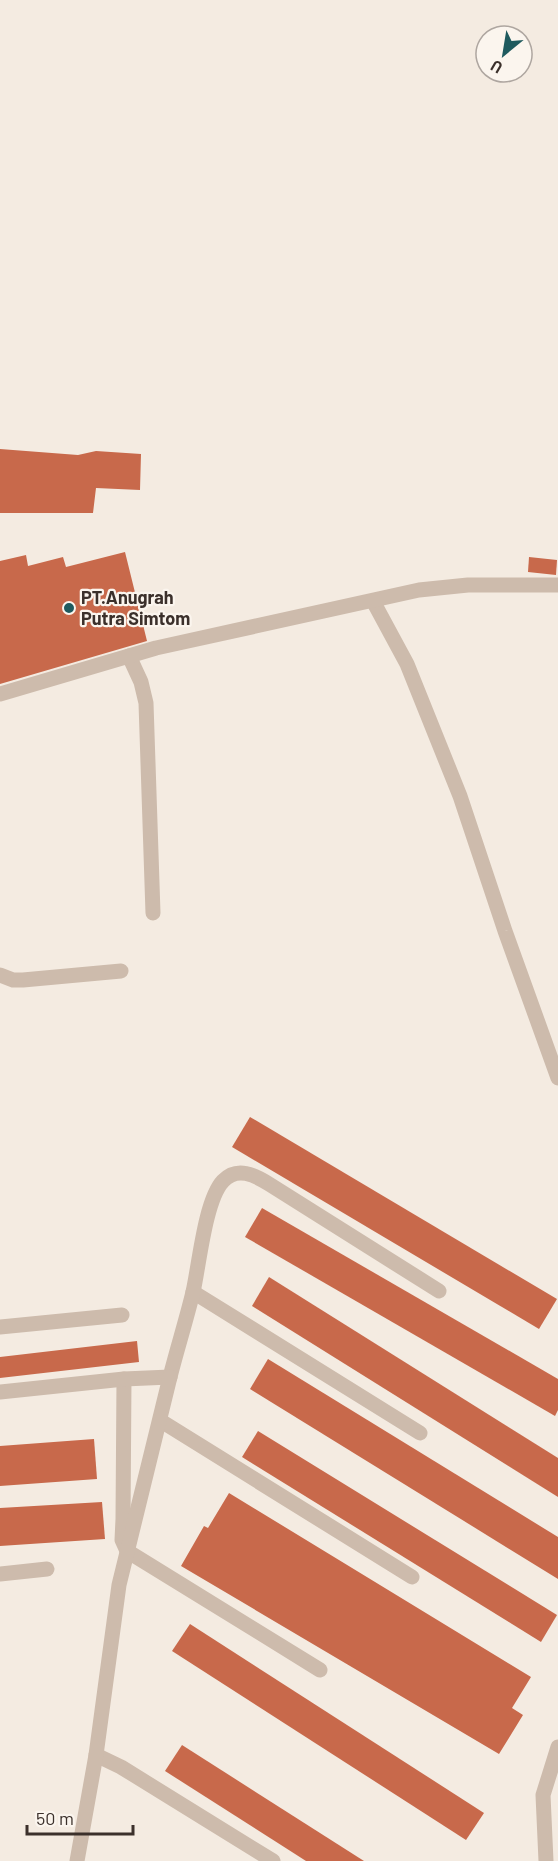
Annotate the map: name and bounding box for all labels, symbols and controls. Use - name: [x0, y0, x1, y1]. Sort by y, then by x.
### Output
- north arrow: [474, 24, 534, 84]
- text: U: [487, 57, 505, 78]
- place label: PT.Anugrah Putra Simtom: [81, 586, 190, 629]
- marker: PT.Anugrah Putra Simtom: [62, 601, 76, 615]
- scale bar: [27, 1798, 134, 1836]
- text: 50 m: [36, 1807, 74, 1829]

